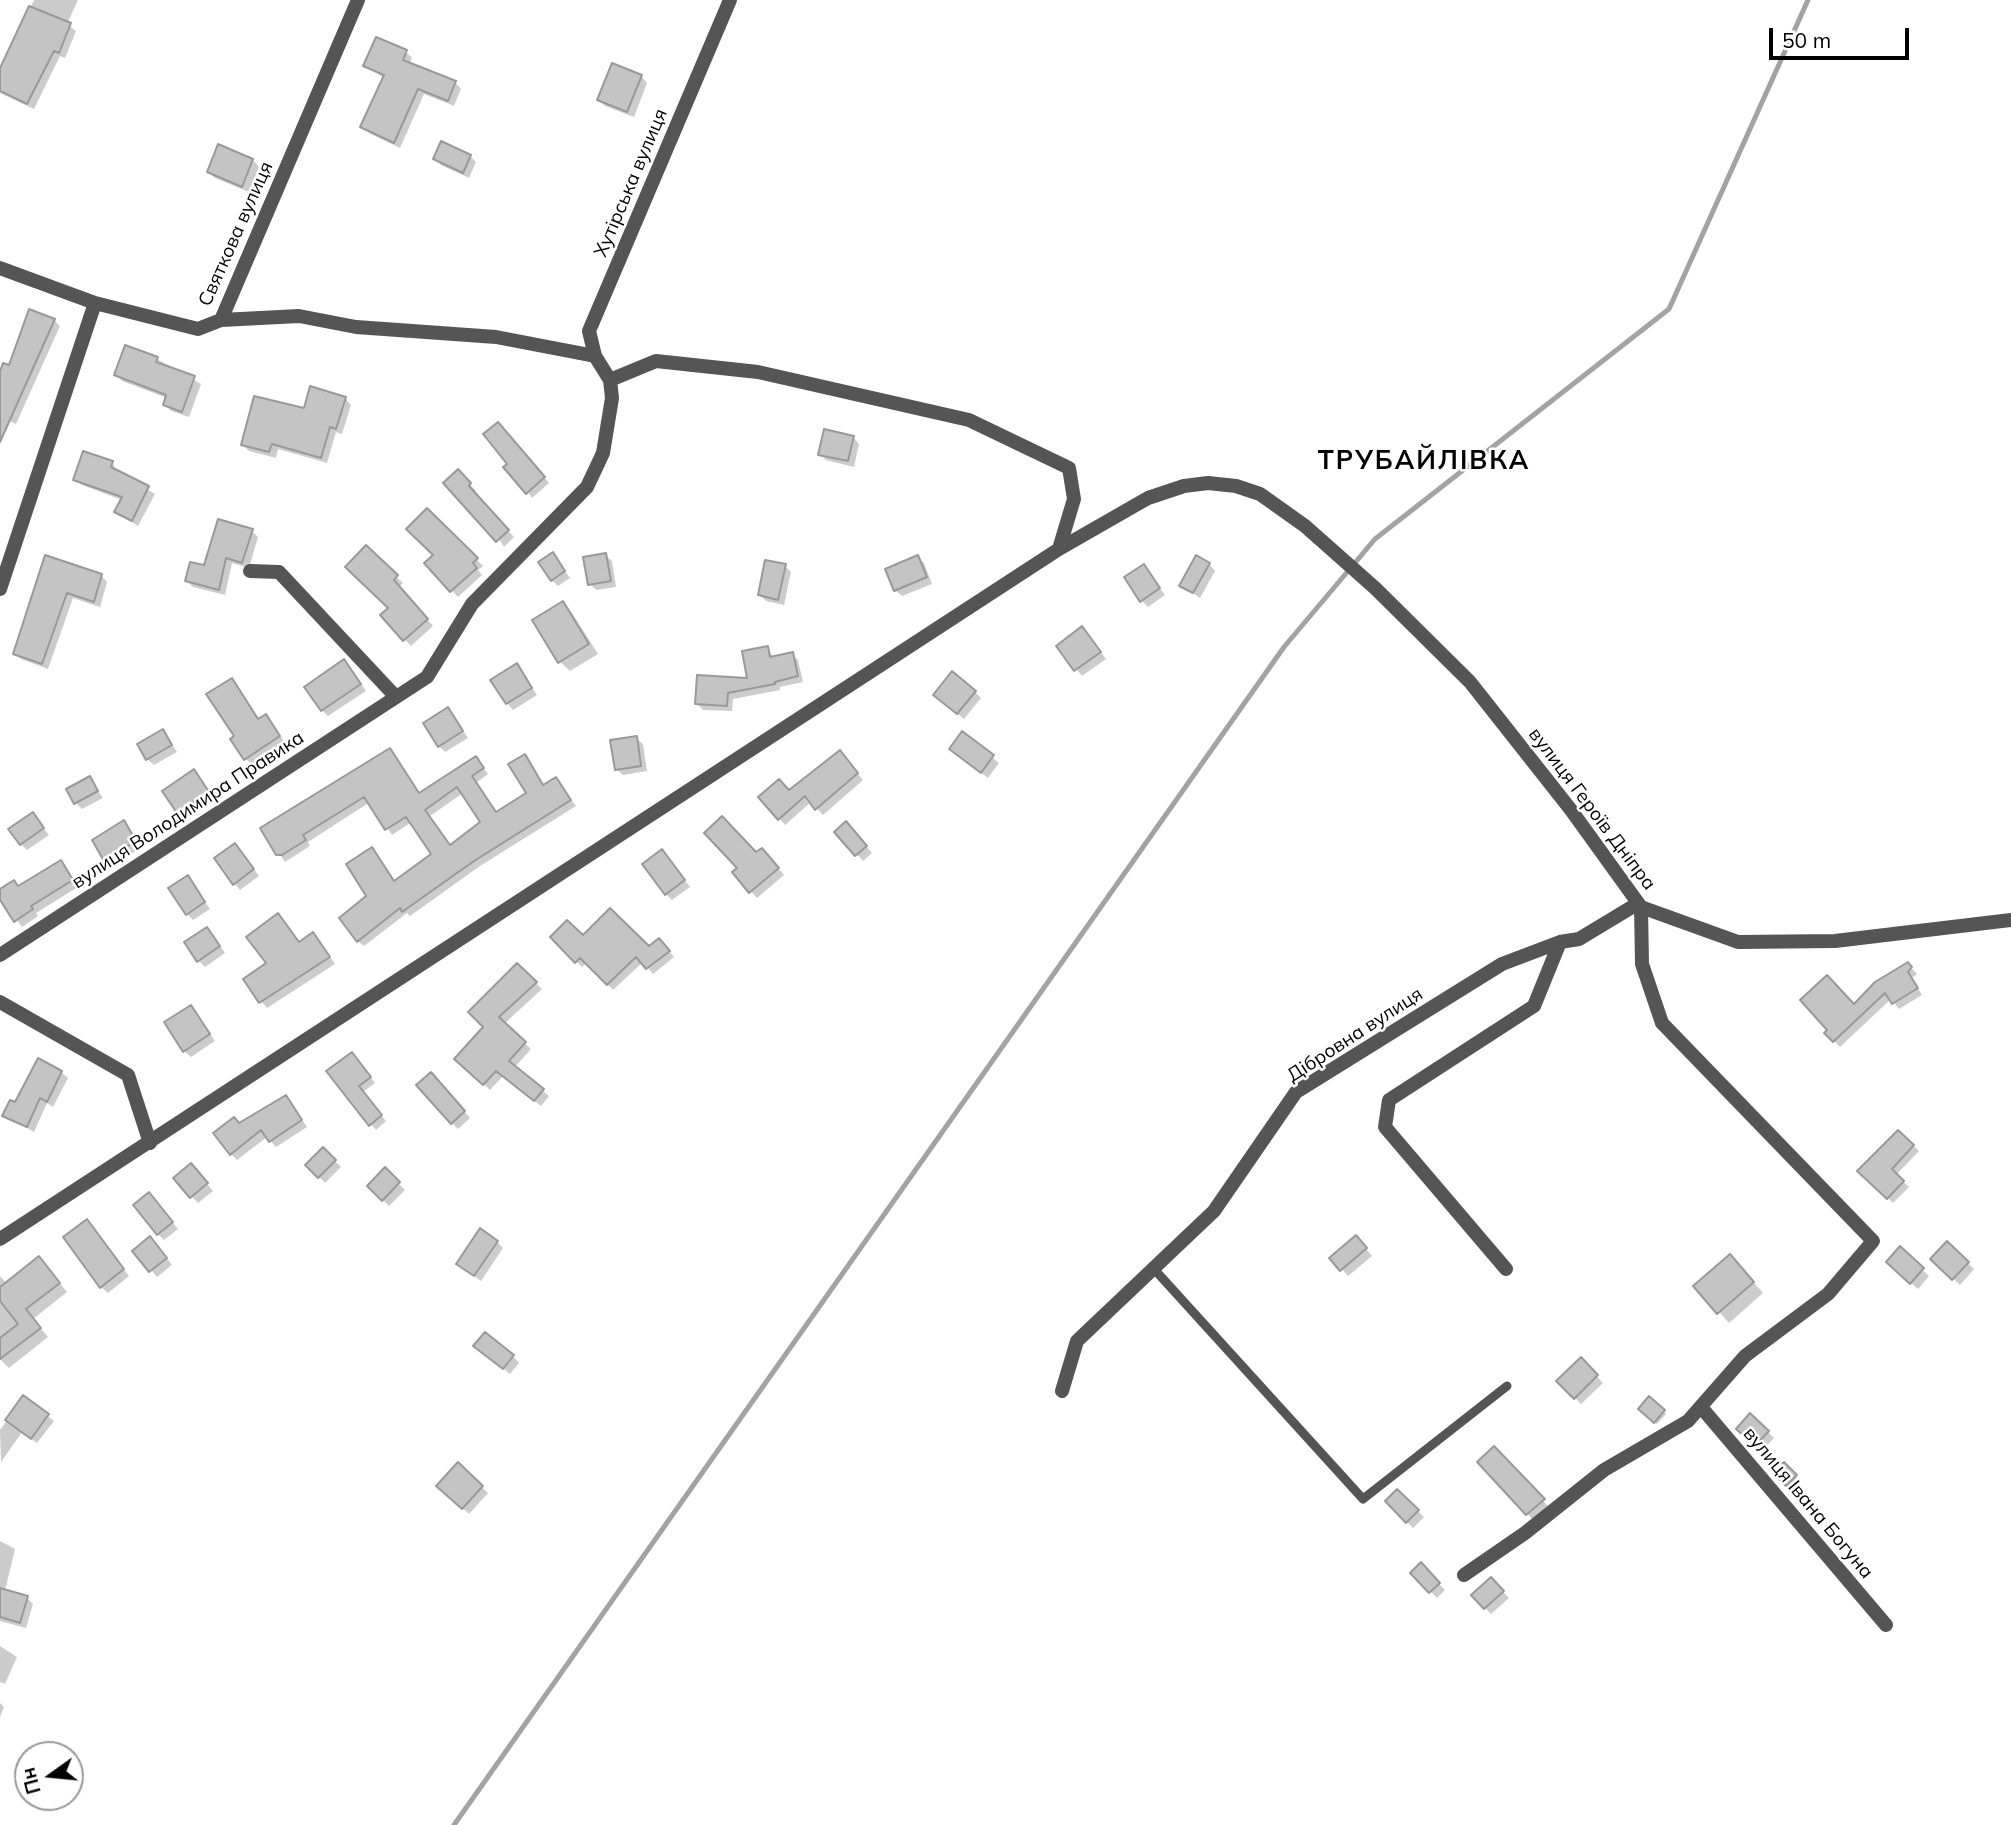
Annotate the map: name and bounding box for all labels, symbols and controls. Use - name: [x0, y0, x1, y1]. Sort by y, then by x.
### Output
- scale bar: [1773, 14, 1913, 58]
- text: 50 m: [1782, 27, 1831, 53]
- street label: Хутірська вулиця: [589, 105, 673, 261]
- street label: Святкова вулиця: [194, 158, 278, 310]
- district label: ТРУБАЙЛІВКА: [1319, 445, 1529, 477]
- street label: вулиця Героїв Дніпра: [1524, 723, 1660, 895]
- street label: вулиця Володимира Правика: [68, 726, 308, 894]
- street label: Дібровна вулиця: [1283, 983, 1427, 1087]
- street label: вулиця Івана Богуна: [1738, 1423, 1878, 1583]
- north arrow: [14, 1741, 84, 1811]
- text: Пн: [16, 1765, 46, 1797]

